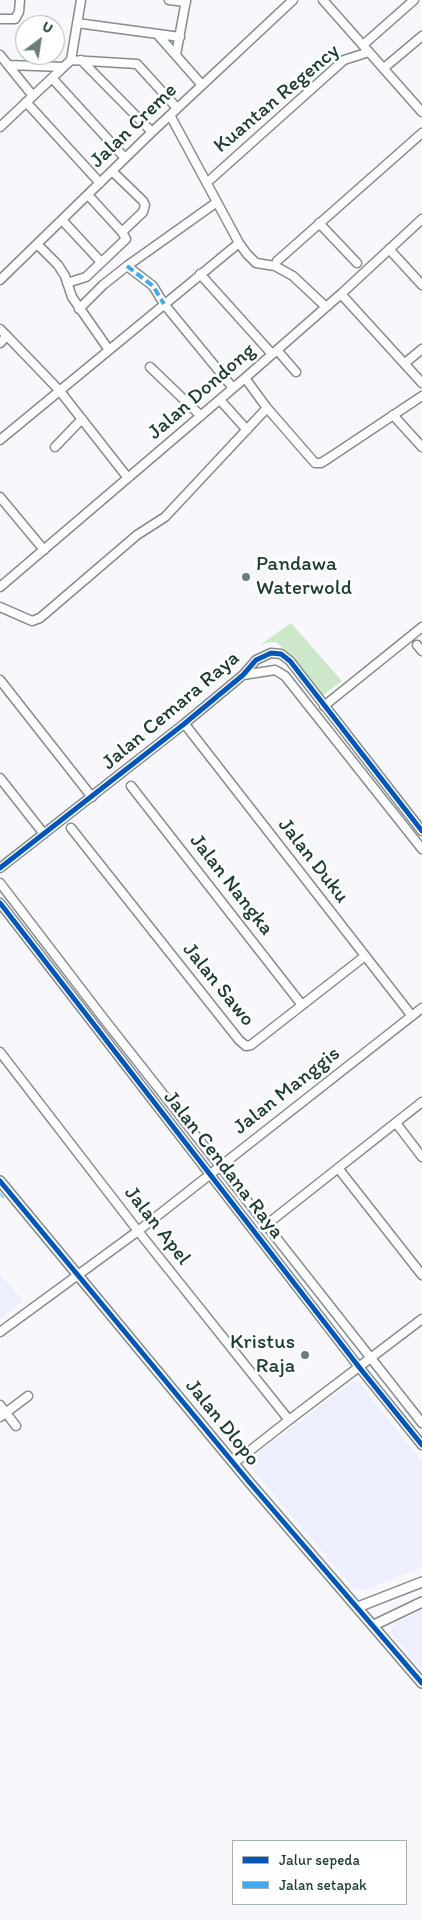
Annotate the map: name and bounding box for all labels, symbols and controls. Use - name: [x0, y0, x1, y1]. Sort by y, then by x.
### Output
- north arrow: [15, 15, 65, 65]
- text: U: [39, 18, 56, 37]
- street label: Kuantan Regency: [209, 39, 345, 159]
- street label: Jalan Creme: [85, 78, 183, 174]
- street label: Jalan Dondong: [143, 339, 261, 445]
- place label: Pandawa Waterwold: [256, 552, 352, 602]
- marker: Pandawa Waterwold: [240, 571, 252, 583]
- street label: Jalan Cemara Raya: [97, 646, 245, 776]
- street label: Jalan Duku: [272, 814, 354, 908]
- street label: Jalan Nangka: [184, 829, 278, 941]
- street label: Jalan Sawo: [177, 938, 259, 1032]
- street label: Jalan Manggis: [229, 1042, 345, 1140]
- street label: Jalan Cendana Raya: [157, 1086, 289, 1244]
- street label: Jalan Apel: [118, 1181, 196, 1271]
- place label: Kristus Raja: [230, 1330, 295, 1380]
- marker: Kristus Raja: [299, 1349, 311, 1361]
- street label: Jalan Dlopo: [179, 1374, 265, 1472]
- legend: [232, 1840, 407, 1905]
- text: Jalur sepeda: [279, 1851, 360, 1869]
- text: Jalan setapak: [279, 1876, 367, 1894]

